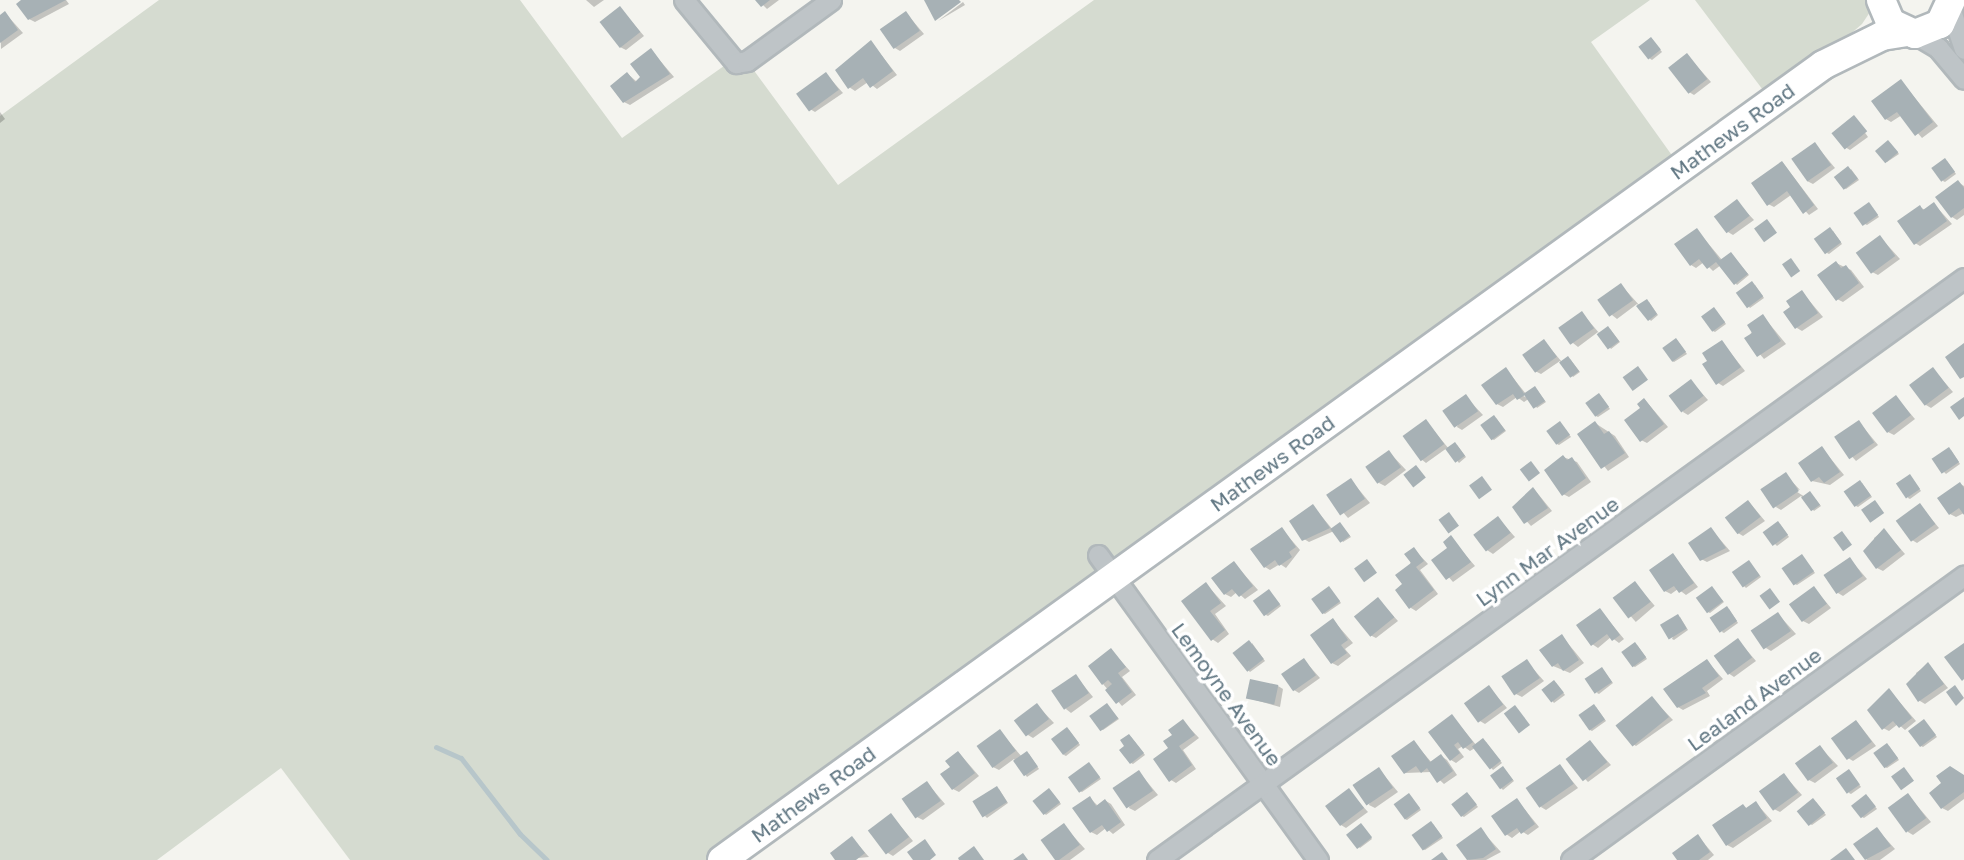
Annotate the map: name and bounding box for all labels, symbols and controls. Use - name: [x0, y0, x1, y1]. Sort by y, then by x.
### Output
- street label: Mathews Road: [1665, 77, 1799, 185]
- street label: Mathews Road: [1205, 409, 1339, 517]
- street label: Lynn Mar Avenue: [1471, 491, 1623, 611]
- street label: Lemoyne Avenue: [1167, 617, 1287, 771]
- street label: Lealand Avenue: [1682, 642, 1826, 756]
- street label: Mathews Road: [746, 740, 880, 848]

